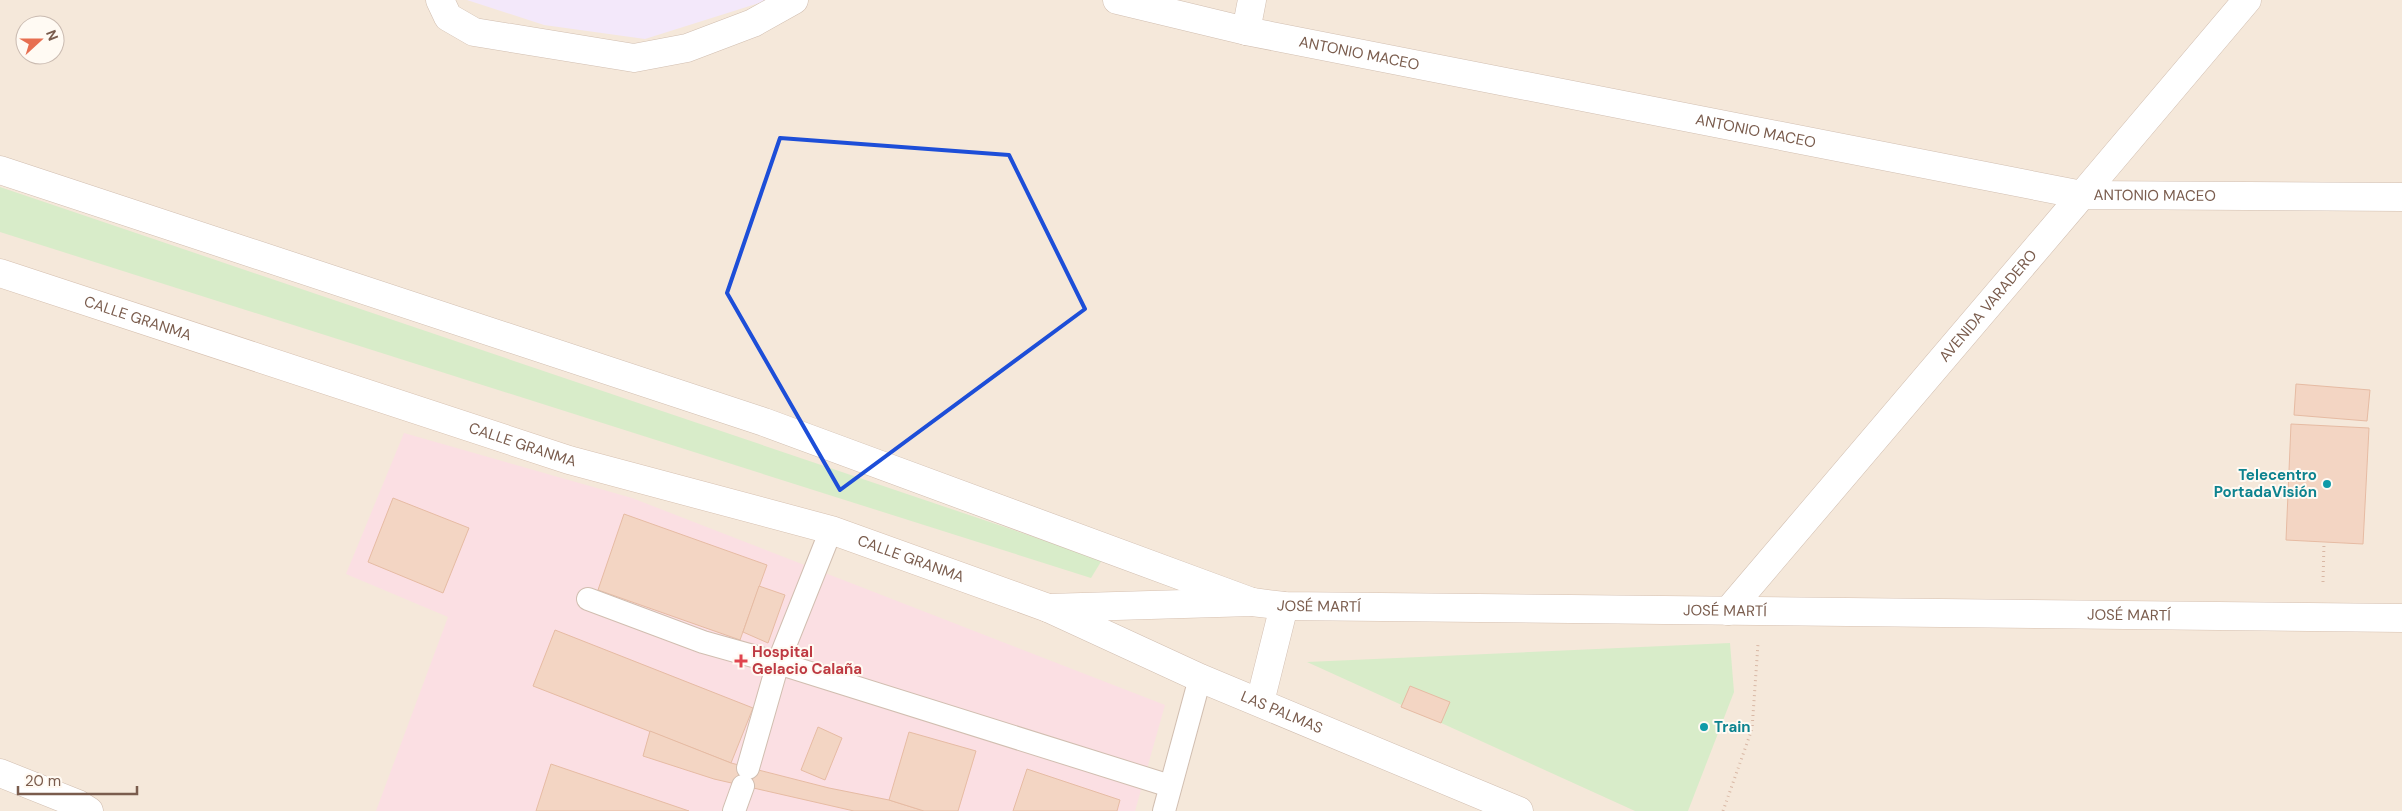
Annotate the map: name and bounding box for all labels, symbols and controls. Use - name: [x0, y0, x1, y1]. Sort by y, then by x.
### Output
- north arrow: [15, 15, 65, 65]
- text: N: [42, 27, 62, 43]
- street label: ANTONIO MACEO: [1297, 32, 1421, 75]
- street label: ANTONIO MACEO: [1694, 109, 1818, 153]
- street label: ANTONIO MACEO: [2094, 185, 2216, 206]
- street label: AVENIDA VARADERO: [1934, 245, 2041, 366]
- street label: CALLE GRANMA: [81, 291, 194, 345]
- street label: CALLE GRANMA: [466, 418, 578, 471]
- place label: Telecentro PortadaVisión: [2214, 465, 2317, 502]
- marker: Telecentro PortadaVisión: [2321, 478, 2333, 490]
- street label: CALLE GRANMA: [855, 530, 967, 587]
- street label: JOSÉ MARTÍ: [1276, 595, 1361, 617]
- street label: JOSÉ MARTÍ: [1683, 600, 1767, 621]
- street label: JOSÉ MARTÍ: [2087, 605, 2171, 626]
- place label: Hospital Gelacio Calaña: [752, 642, 862, 679]
- marker: Hospital Gelacio Calaña: [734, 654, 748, 668]
- street label: LAS PALMAS: [1238, 686, 1326, 738]
- place label: Train: [1714, 717, 1751, 737]
- marker: Train: [1698, 721, 1710, 733]
- scale bar: [18, 764, 136, 796]
- text: 20 m: [25, 771, 61, 791]

